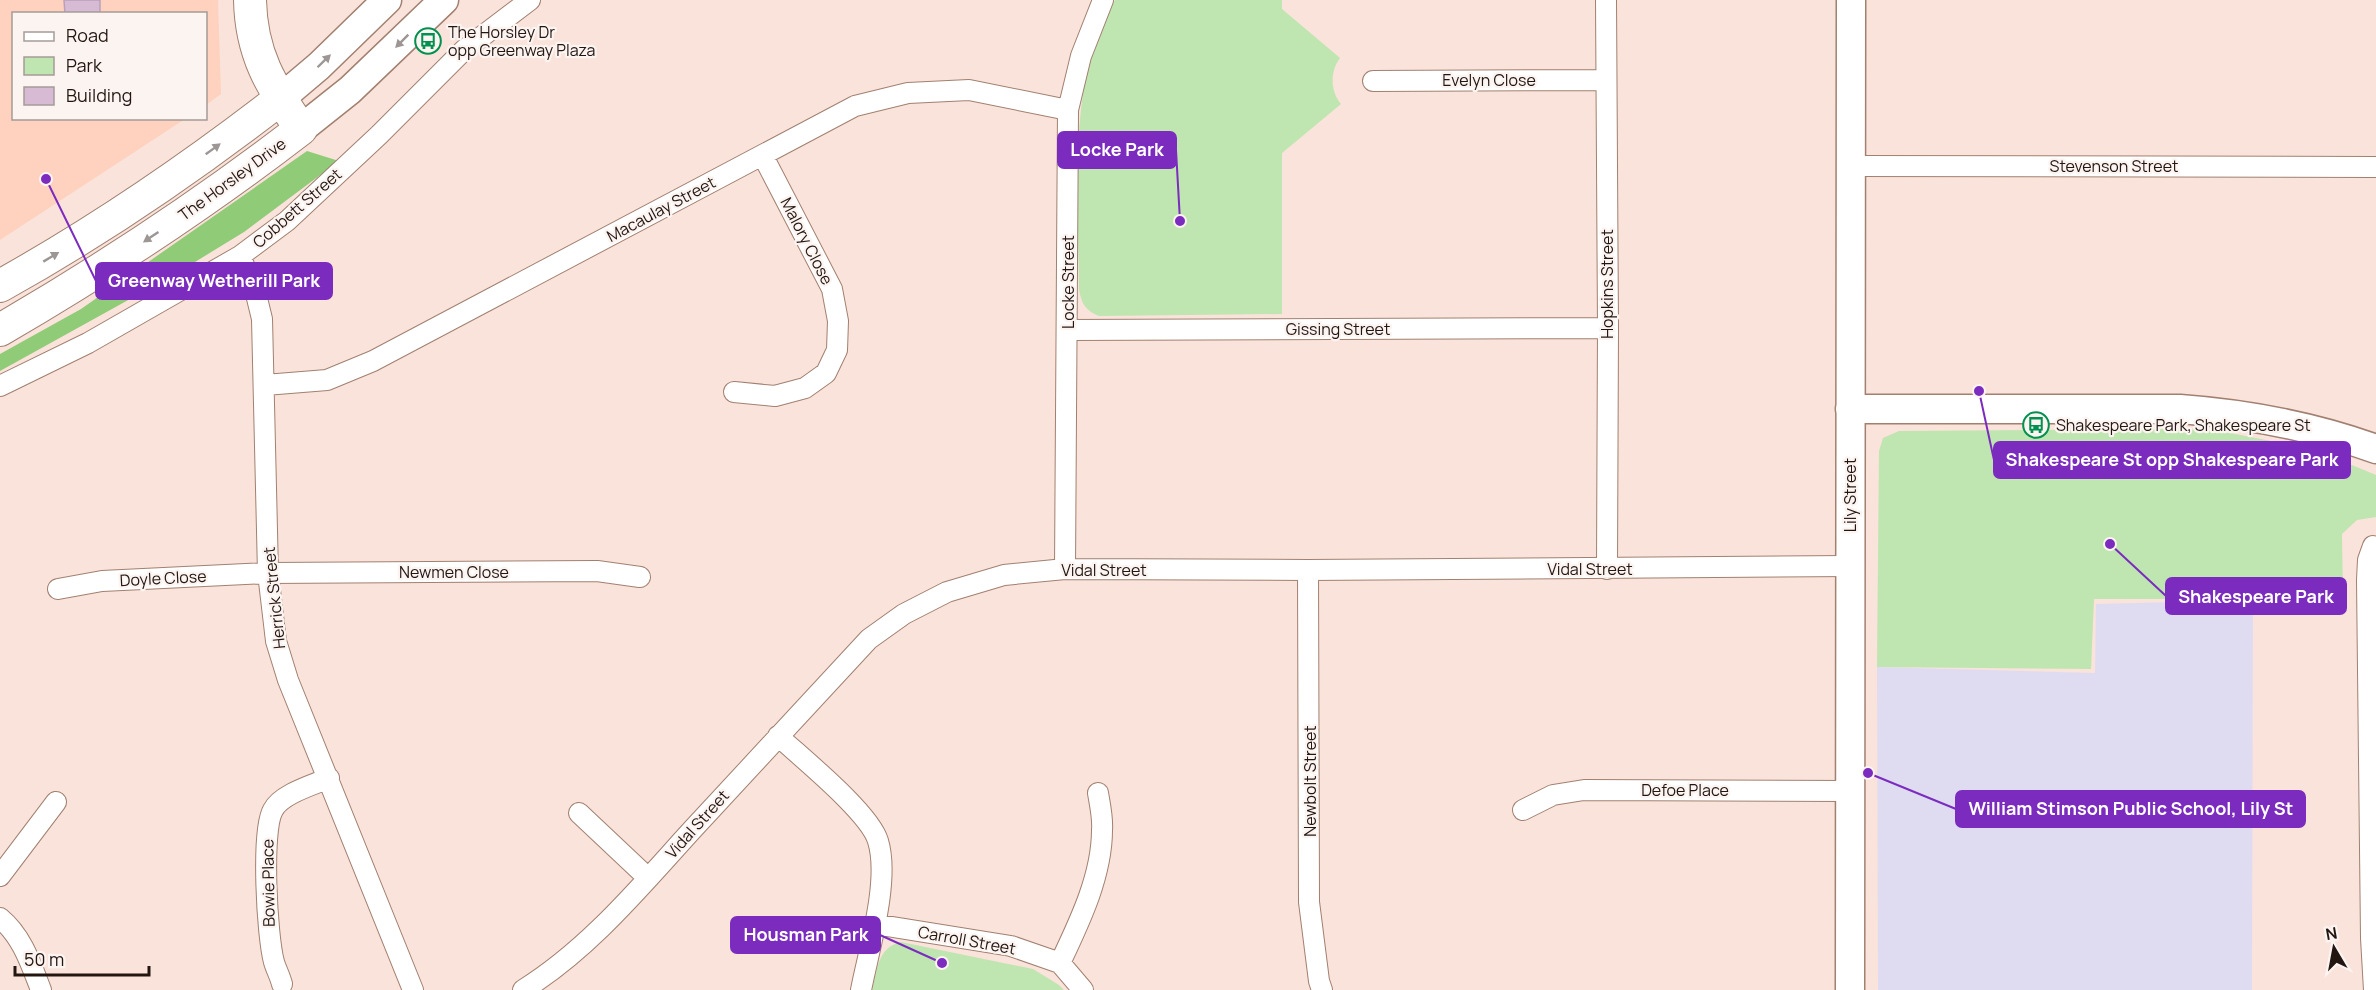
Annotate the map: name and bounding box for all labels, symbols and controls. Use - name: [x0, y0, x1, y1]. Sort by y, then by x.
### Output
- legend: [12, 12, 207, 120]
- place label: The Horsley Dr opp Greenway Plaza: [448, 21, 595, 61]
- text: Road: [66, 23, 109, 47]
- bus stop icon: The Horsley Dr opp Greenway Plaza: [413, 26, 443, 56]
- one-way arrow: [395, 34, 409, 49]
- text: Park: [66, 53, 103, 77]
- one-way arrow: [317, 54, 332, 68]
- street label: Evelyn Close: [1442, 69, 1536, 91]
- text: Building: [66, 83, 132, 107]
- callout: Locke Park: [1058, 132, 1176, 168]
- street label: The Horsley Drive: [174, 133, 290, 225]
- text: Locke Park: [1070, 137, 1165, 161]
- one-way arrow: [205, 143, 221, 155]
- street label: Stevenson Street: [2050, 155, 2178, 177]
- street label: Cobbett Street: [248, 163, 346, 253]
- street label: Macaulay Street: [603, 171, 719, 247]
- street label: Malory Close: [776, 194, 838, 288]
- street label: Hopkins Street: [1596, 229, 1618, 339]
- one-way arrow: [143, 231, 159, 242]
- street label: Locke Street: [1057, 235, 1079, 329]
- one-way arrow: [43, 252, 60, 262]
- callout: Greenway Wetherill Park: [96, 263, 332, 299]
- text: Greenway Wetherill Park: [108, 268, 321, 292]
- street label: Gissing Street: [1286, 318, 1390, 340]
- bus stop icon: Shakespeare Park, Shakespeare St: [2021, 410, 2051, 440]
- place label: Shakespeare Park, Shakespeare St: [2056, 414, 2311, 436]
- callout: Shakespeare St opp Shakespeare Park: [1994, 442, 2350, 478]
- text: Shakespeare St opp Shakespeare Park: [2006, 447, 2340, 471]
- street label: Lily Street: [1839, 458, 1861, 532]
- street label: Herrick Street: [258, 546, 290, 650]
- street label: Vidal Street: [1547, 558, 1633, 580]
- street label: Vidal Street: [1061, 559, 1147, 581]
- street label: Newmen Close: [399, 561, 509, 583]
- street label: Doyle Close: [119, 565, 207, 591]
- callout: Shakespeare Park: [2166, 578, 2346, 614]
- text: Shakespeare Park: [2178, 584, 2335, 608]
- street label: Newbolt Street: [1299, 725, 1321, 837]
- street label: Defoe Place: [1641, 779, 1729, 801]
- street label: Vidal Street: [660, 785, 734, 863]
- callout: William Stimson Public School, Lily St: [1956, 791, 2305, 827]
- text: William Stimson Public School, Lily St: [1969, 796, 2293, 820]
- street label: Bowie Place: [256, 839, 280, 927]
- callout: Housman Park: [731, 917, 880, 953]
- north arrow: [2304, 918, 2364, 978]
- street label: Carroll Street: [916, 921, 1018, 959]
- text: N: [2324, 921, 2339, 945]
- text: Housman Park: [743, 922, 870, 946]
- scale bar: [15, 939, 148, 977]
- text: 50 m: [24, 947, 64, 971]

